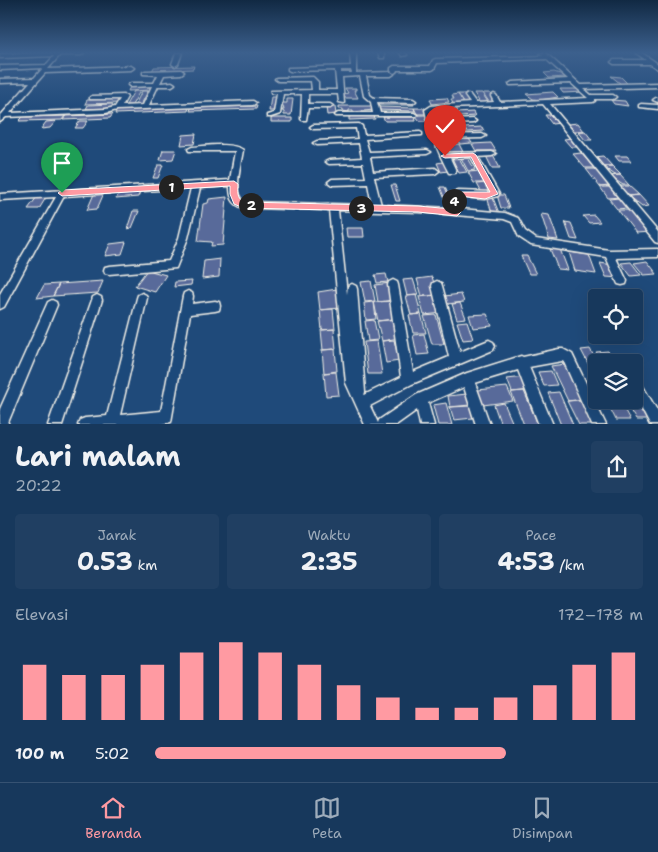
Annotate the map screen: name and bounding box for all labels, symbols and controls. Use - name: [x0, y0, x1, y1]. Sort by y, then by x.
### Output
- pin: [424, 105, 466, 156]
- icon: check: [431, 112, 459, 140]
- pin: [41, 142, 83, 193]
- icon: arrive: [48, 149, 76, 177]
- pin: 1: [158, 174, 184, 200]
- text: 1: [168, 178, 175, 196]
- pin: 4: [442, 188, 466, 214]
- pin: 2: [238, 192, 264, 218]
- text: 4: [450, 192, 459, 210]
- text: 2: [247, 196, 256, 214]
- pin: 3: [348, 196, 374, 220]
- text: 3: [357, 199, 366, 217]
- map controls: [588, 289, 643, 409]
- button: locate: [588, 289, 643, 344]
- button: layers: [588, 354, 643, 409]
- text: Lari malam: [15, 437, 180, 475]
- button: share: [591, 441, 643, 493]
- text: 20:22: [15, 475, 62, 496]
- text: Jarak: [97, 526, 137, 544]
- text: Waktu: [307, 526, 351, 544]
- text: Pace: [526, 526, 556, 544]
- text: 0.53: [77, 544, 133, 578]
- text: 2:35: [300, 544, 358, 578]
- text: 4:53: [497, 544, 555, 578]
- text: km: [133, 556, 157, 574]
- text: /km: [555, 556, 585, 574]
- text: Elevasi: [15, 604, 69, 625]
- text: 172–178 m: [558, 604, 643, 625]
- text: 100 m: [15, 743, 64, 764]
- text: 5:02: [95, 743, 129, 764]
- tab: Beranda: [85, 794, 142, 842]
- tab: Peta: [312, 794, 342, 842]
- tab: Disimpan: [512, 794, 573, 842]

